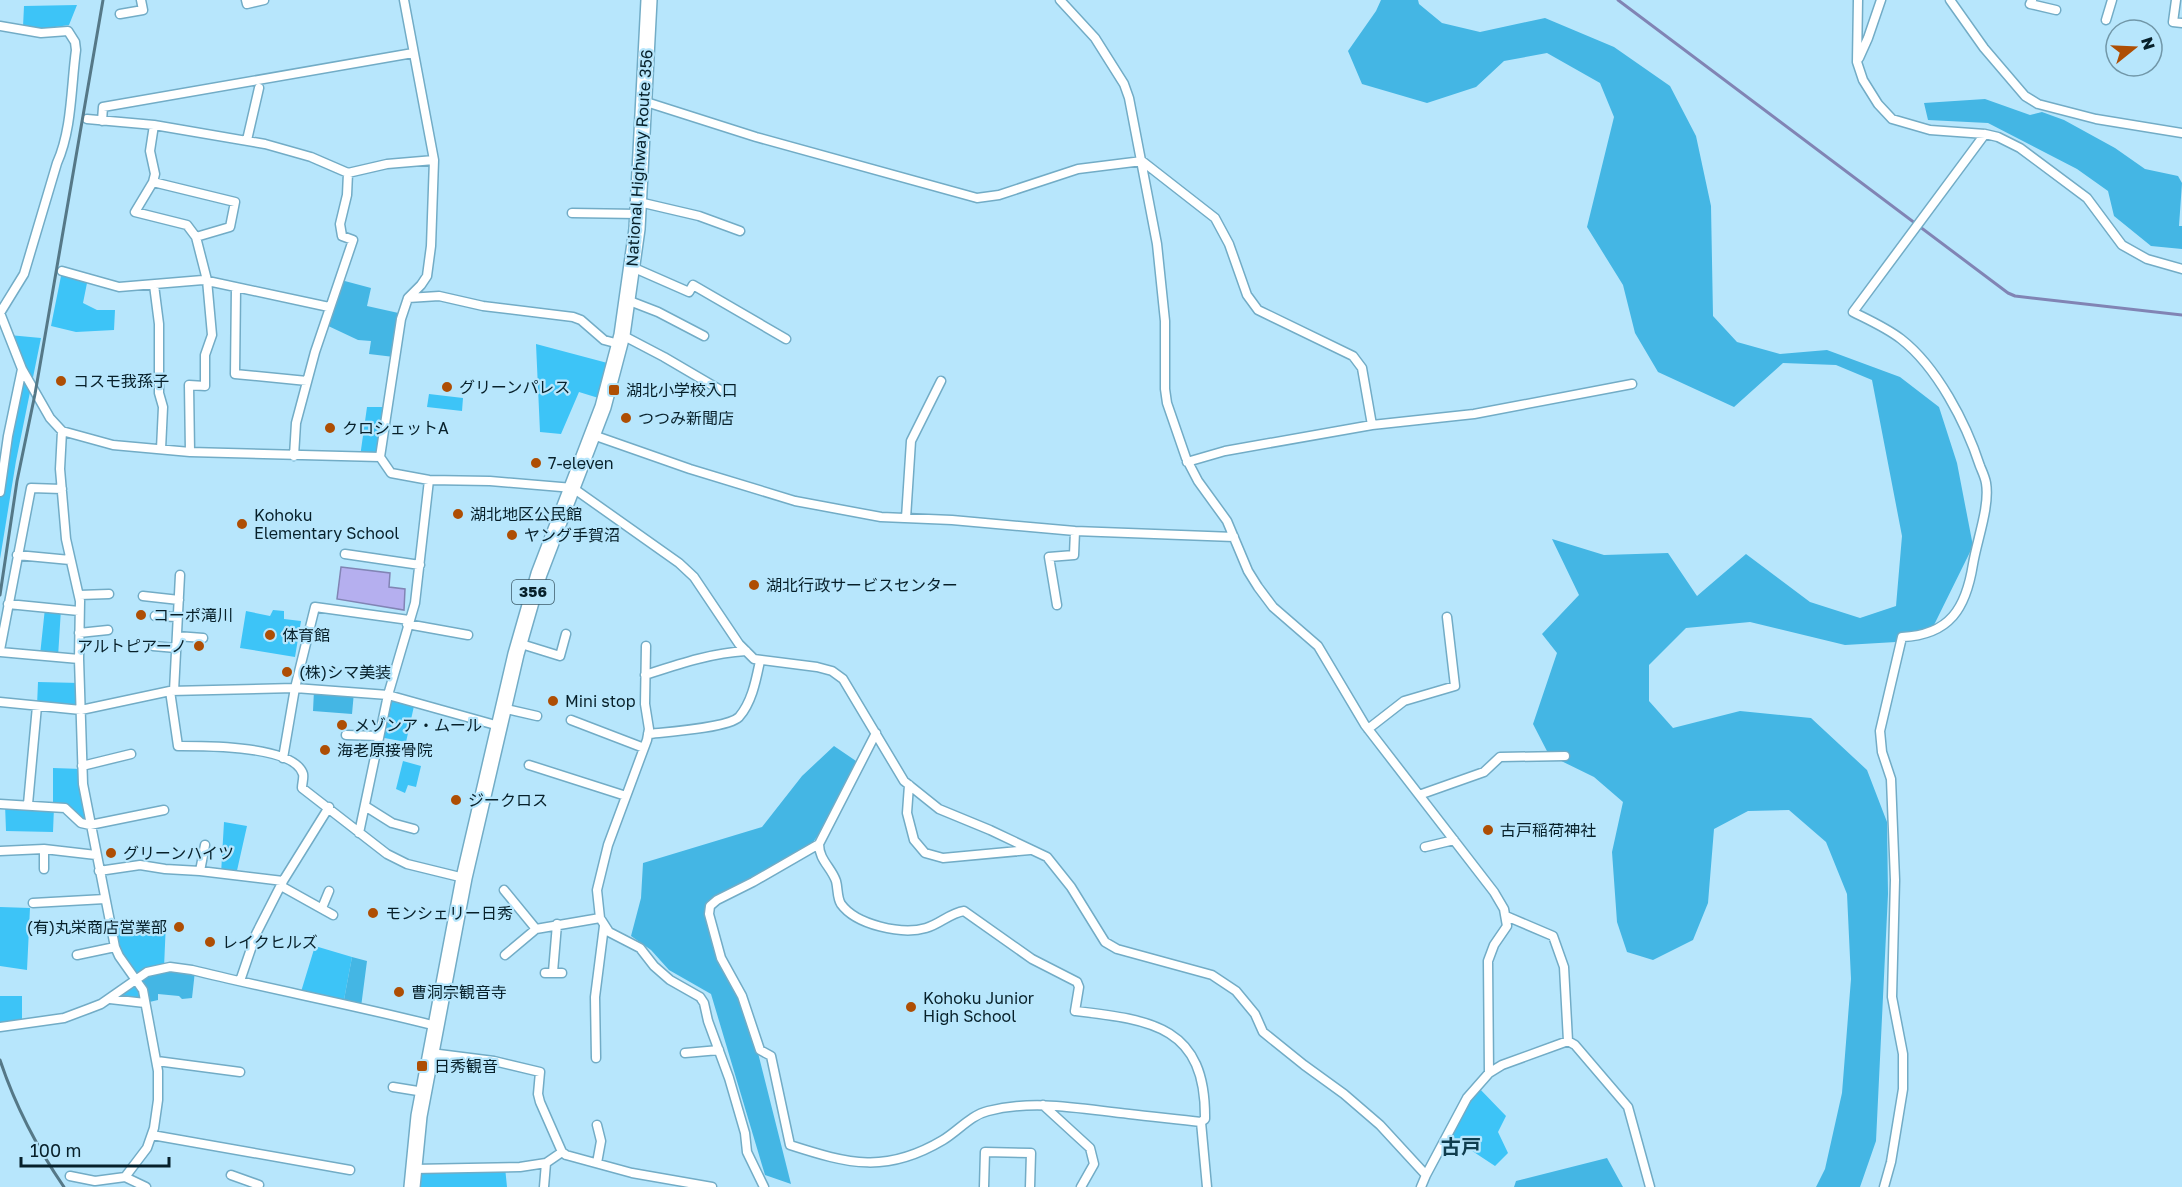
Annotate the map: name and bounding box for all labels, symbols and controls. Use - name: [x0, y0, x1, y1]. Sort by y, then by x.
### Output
- north arrow: [2104, 18, 2164, 78]
- text: N: [2137, 34, 2160, 52]
- street label: National Highway Route 356: [621, 49, 657, 267]
- place label: コスモ我孫子: [73, 371, 169, 391]
- marker: コスモ我孫子: [54, 374, 68, 388]
- place label: グリーンパレス: [459, 377, 570, 397]
- marker: グリーンパレス: [440, 380, 454, 394]
- place label: 湖北小学校入口: [626, 380, 738, 400]
- marker: 湖北小学校入口: [607, 383, 621, 397]
- place label: つつみ新聞店: [638, 408, 734, 428]
- marker: つつみ新聞店: [619, 411, 633, 425]
- place label: クロシェットA: [342, 418, 449, 438]
- marker: クロシェットA: [323, 421, 337, 435]
- place label: 7-eleven: [548, 453, 614, 473]
- marker: 7-eleven: [529, 456, 543, 470]
- place label: 湖北地区公民館: [470, 504, 582, 524]
- place label: Kohoku Elementary School: [254, 505, 399, 543]
- marker: 湖北地区公民館: [451, 507, 465, 521]
- marker: Kohoku Elementary School: [235, 517, 249, 531]
- place label: ヤング手賀沼: [524, 525, 620, 545]
- marker: ヤング手賀沼: [505, 528, 519, 542]
- place label: 湖北行政サービスセンター: [766, 575, 958, 595]
- marker: 湖北行政サービスセンター: [747, 578, 761, 592]
- road number: 356: [512, 580, 554, 604]
- place label: コーポ滝川: [153, 605, 233, 625]
- marker: コーポ滝川: [134, 608, 148, 622]
- place label: 体育館: [282, 625, 330, 645]
- marker: 体育館: [263, 628, 277, 642]
- place label: アルトピアーノ: [77, 636, 187, 656]
- marker: アルトピアーノ: [192, 639, 206, 653]
- place label: (株)シマ美装: [299, 662, 391, 682]
- marker: (株)シマ美装: [280, 665, 294, 679]
- place label: Mini stop: [565, 691, 636, 711]
- marker: Mini stop: [546, 694, 560, 708]
- place label: メゾンア・ムール: [354, 715, 482, 735]
- marker: メゾンア・ムール: [335, 718, 349, 732]
- place label: 海老原接骨院: [337, 740, 433, 760]
- marker: 海老原接骨院: [318, 743, 332, 757]
- place label: ジークロス: [468, 790, 548, 810]
- marker: ジークロス: [449, 793, 463, 807]
- place label: 古戸稲荷神社: [1500, 820, 1596, 840]
- marker: 古戸稲荷神社: [1481, 823, 1495, 837]
- place label: グリーンハイツ: [123, 843, 234, 863]
- marker: グリーンハイツ: [104, 846, 118, 860]
- place label: モンシェリー日秀: [385, 903, 513, 923]
- marker: モンシェリー日秀: [366, 906, 380, 920]
- place label: (有)丸栄商店営業部: [27, 917, 167, 937]
- marker: (有)丸栄商店営業部: [172, 920, 186, 934]
- place label: レイクヒルズ: [222, 932, 318, 952]
- marker: レイクヒルズ: [203, 935, 217, 949]
- place label: 曹洞宗観音寺: [411, 982, 507, 1002]
- marker: 曹洞宗観音寺: [392, 985, 406, 999]
- place label: Kohoku Junior High School: [923, 988, 1034, 1026]
- marker: Kohoku Junior High School: [904, 1000, 918, 1014]
- place label: 日秀観音: [434, 1056, 498, 1076]
- marker: 日秀観音: [415, 1059, 429, 1073]
- scale bar: [21, 1130, 170, 1168]
- district label: 古戸: [1441, 1134, 1481, 1158]
- text: 100 m: [30, 1139, 81, 1161]

